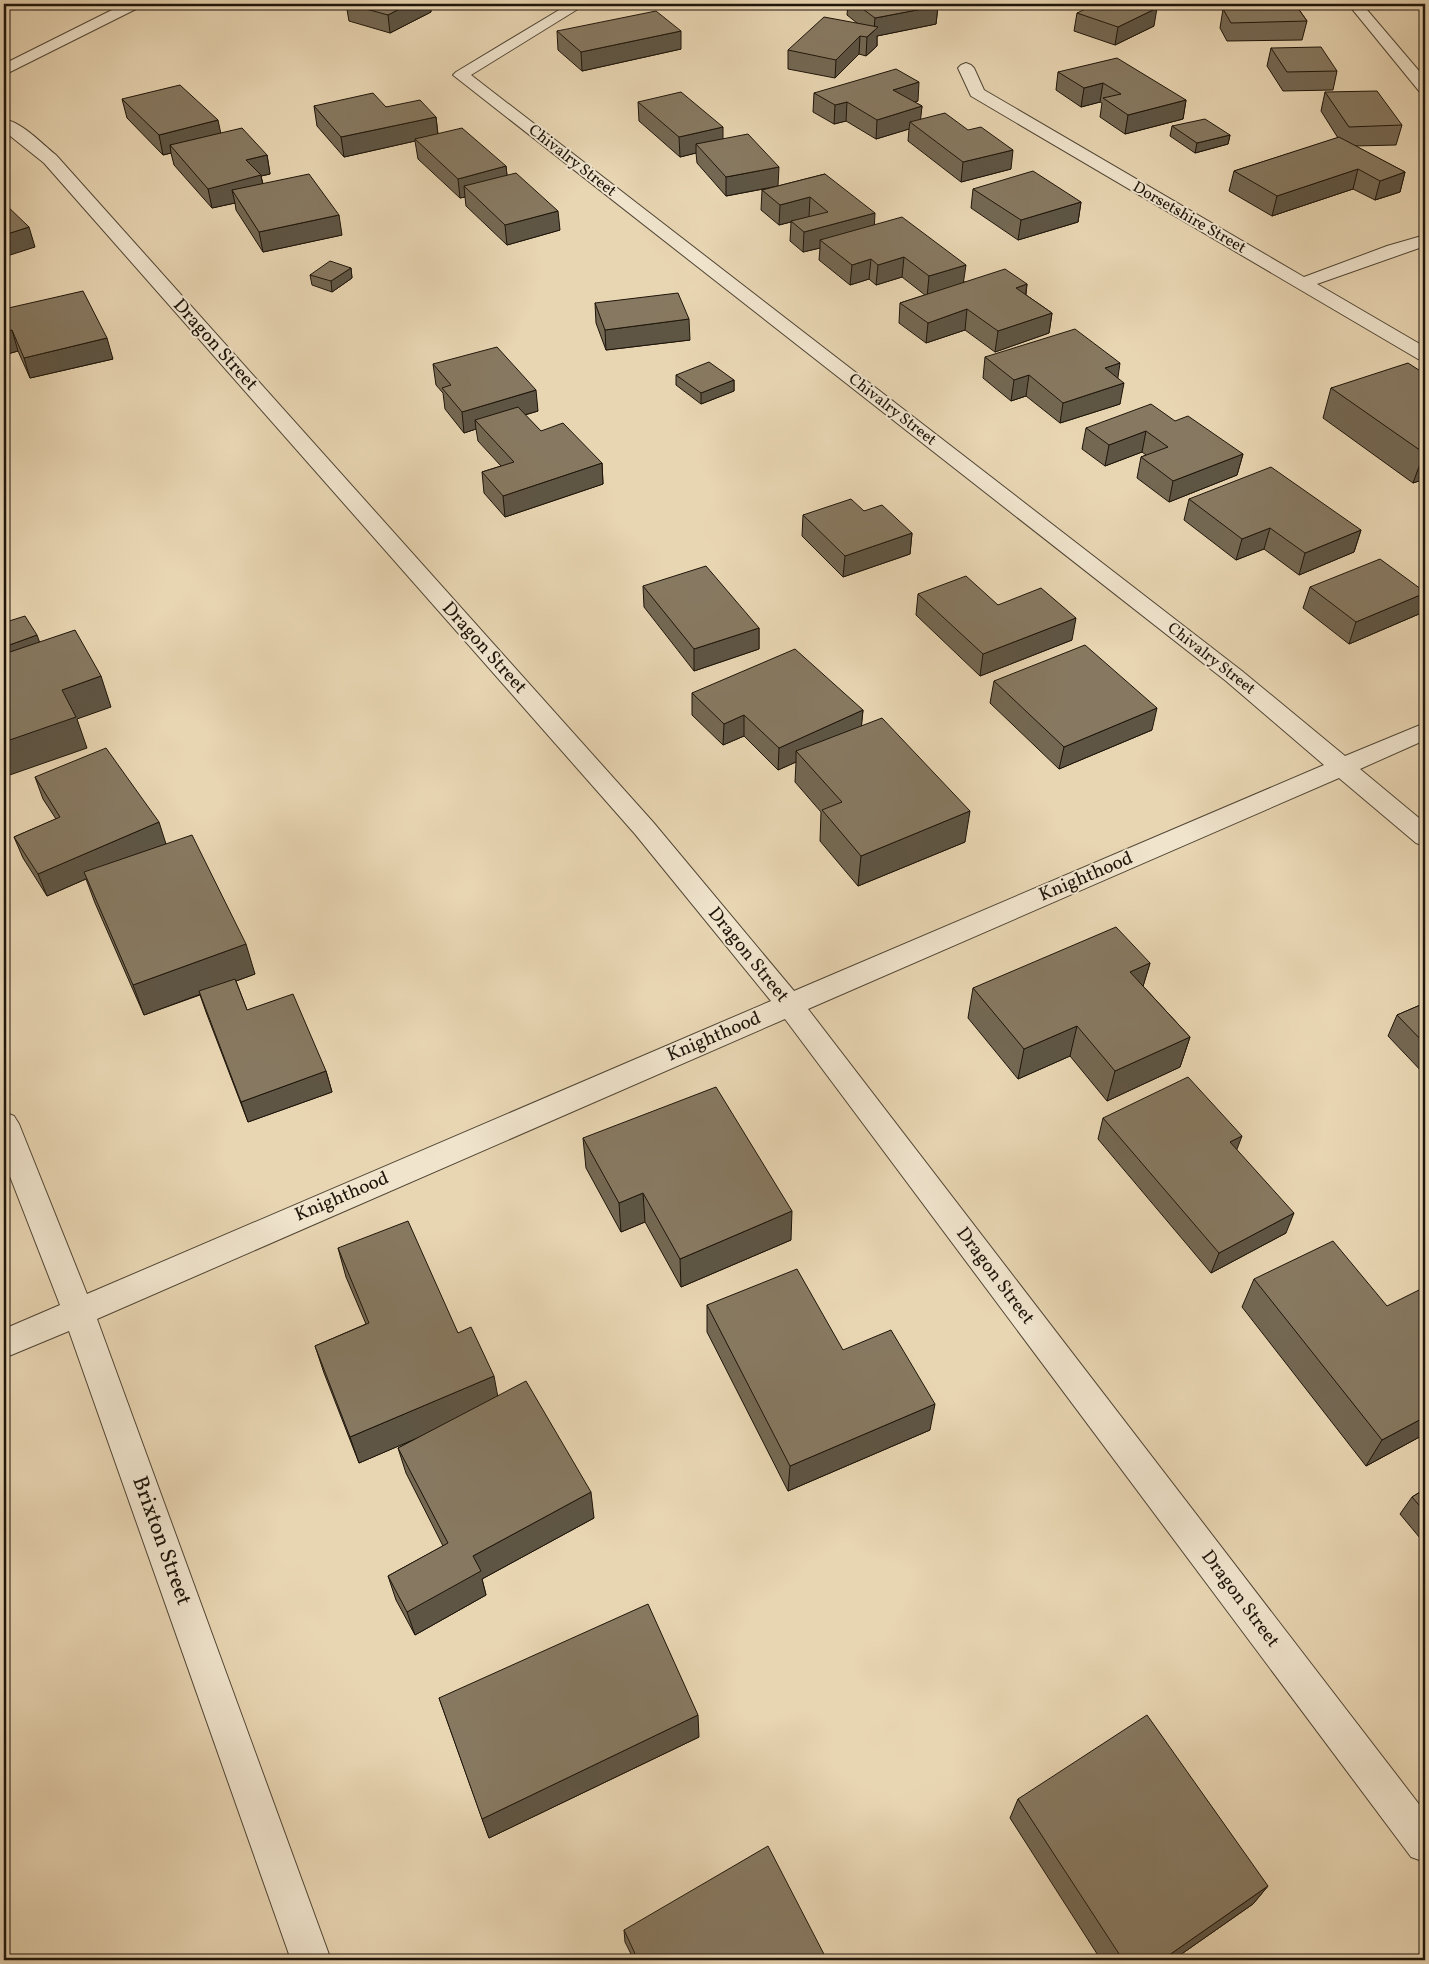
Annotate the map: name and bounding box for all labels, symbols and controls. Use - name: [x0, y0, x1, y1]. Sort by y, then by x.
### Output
- street label: Chivalry Street: [523, 120, 621, 203]
- street label: Dorsetshire Street: [1128, 177, 1250, 260]
- street label: Dragon Street: [167, 293, 264, 397]
- street label: Chivalry Street: [843, 369, 941, 452]
- street label: Dragon Street: [436, 596, 533, 700]
- street label: Chivalry Street: [1162, 618, 1260, 701]
- street label: Knighthood: [1035, 846, 1137, 908]
- street label: Dragon Street: [701, 902, 795, 1009]
- street label: Knighthood: [663, 1006, 765, 1068]
- street label: Knighthood: [291, 1166, 393, 1228]
- street label: Dragon Street: [950, 1222, 1040, 1330]
- street label: Brixton Street: [123, 1472, 199, 1610]
- street label: Dragon Street: [1195, 1545, 1285, 1653]

